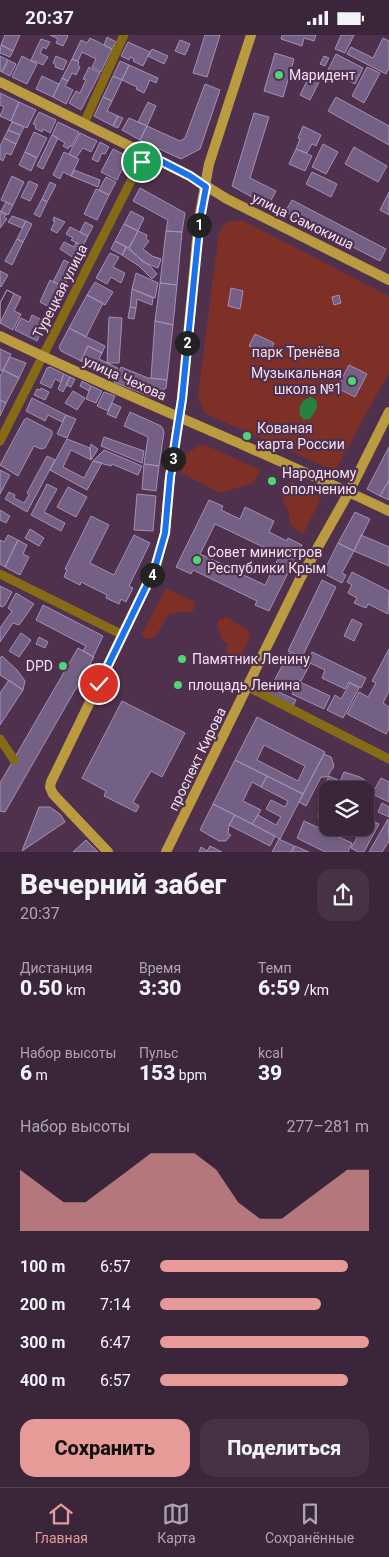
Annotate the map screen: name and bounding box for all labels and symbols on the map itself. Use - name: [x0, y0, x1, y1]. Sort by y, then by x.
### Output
- place label: Маридент: [289, 67, 356, 83]
- marker: Маридент: [273, 69, 285, 81]
- pin: [121, 141, 163, 183]
- street label: улица Самокиша: [249, 189, 357, 253]
- pin: 1: [186, 213, 212, 237]
- street label: Турецкая улица: [30, 242, 90, 340]
- pin: 2: [174, 331, 200, 355]
- park label: парк Тренёва: [252, 344, 340, 360]
- street label: улица Чехова: [81, 353, 169, 403]
- place label: Музыкальная школа №1: [251, 365, 342, 397]
- marker: Музыкальная школа №1: [346, 375, 358, 387]
- place label: Кованая карта России: [257, 420, 345, 452]
- marker: Кованая карта России: [241, 430, 253, 442]
- pin: 3: [160, 447, 186, 471]
- place label: Народному ополчению: [282, 465, 357, 497]
- marker: Народному ополчению: [266, 475, 278, 487]
- place label: Совет министров Республики Крым: [207, 544, 326, 576]
- marker: Совет министров Республики Крым: [191, 554, 203, 566]
- pin: 4: [140, 563, 164, 587]
- place label: Памятник Ленину: [192, 651, 310, 667]
- marker: Памятник Ленину: [176, 653, 188, 665]
- place label: DPD: [26, 658, 53, 674]
- marker: DPD: [57, 660, 69, 672]
- pin: [78, 663, 120, 705]
- place label: площадь Ленина: [188, 677, 300, 693]
- marker: площадь Ленина: [172, 679, 184, 691]
- street label: проспект Кирова: [165, 705, 229, 813]

